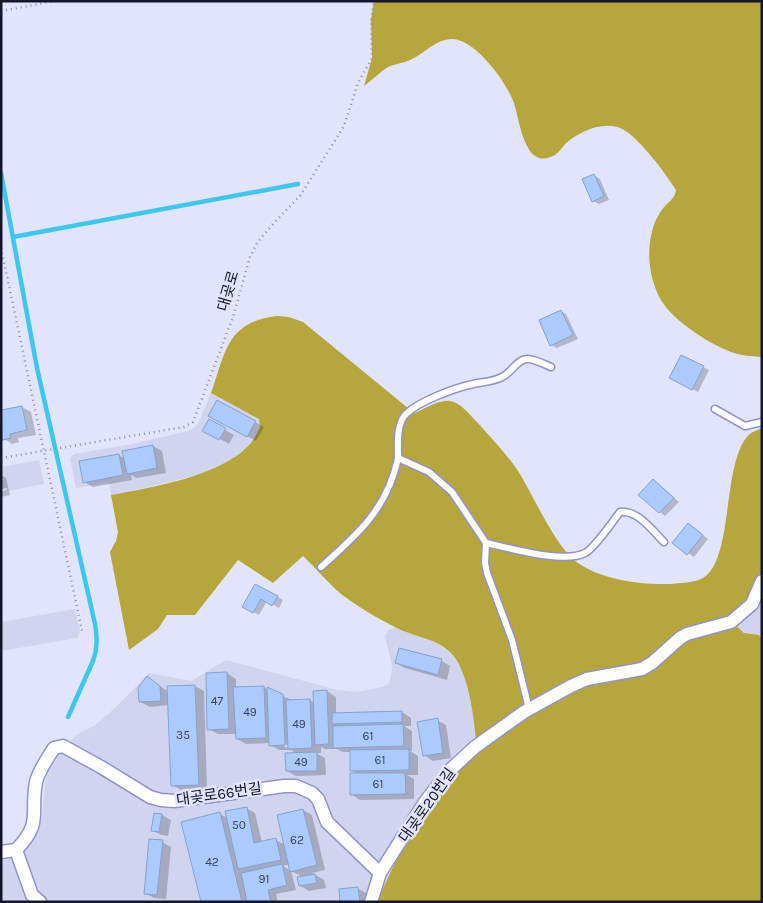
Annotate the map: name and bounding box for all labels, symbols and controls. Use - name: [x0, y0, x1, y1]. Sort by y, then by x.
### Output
- street label: 대곶로: [214, 269, 242, 313]
- house number: 47: [211, 694, 224, 708]
- house number: 49: [243, 705, 257, 719]
- house number: 49: [292, 717, 306, 731]
- house number: 35: [176, 728, 190, 742]
- house number: 61: [363, 729, 373, 743]
- house number: 61: [375, 753, 385, 767]
- house number: 49: [294, 755, 308, 769]
- street label: 대곶로20번길: [395, 764, 459, 846]
- house number: 61: [373, 777, 383, 791]
- street label: 대곶로66번길: [175, 779, 263, 809]
- house number: 50: [232, 818, 246, 832]
- house number: 62: [290, 833, 304, 847]
- house number: 42: [205, 855, 219, 869]
- house number: 91: [259, 872, 269, 886]

